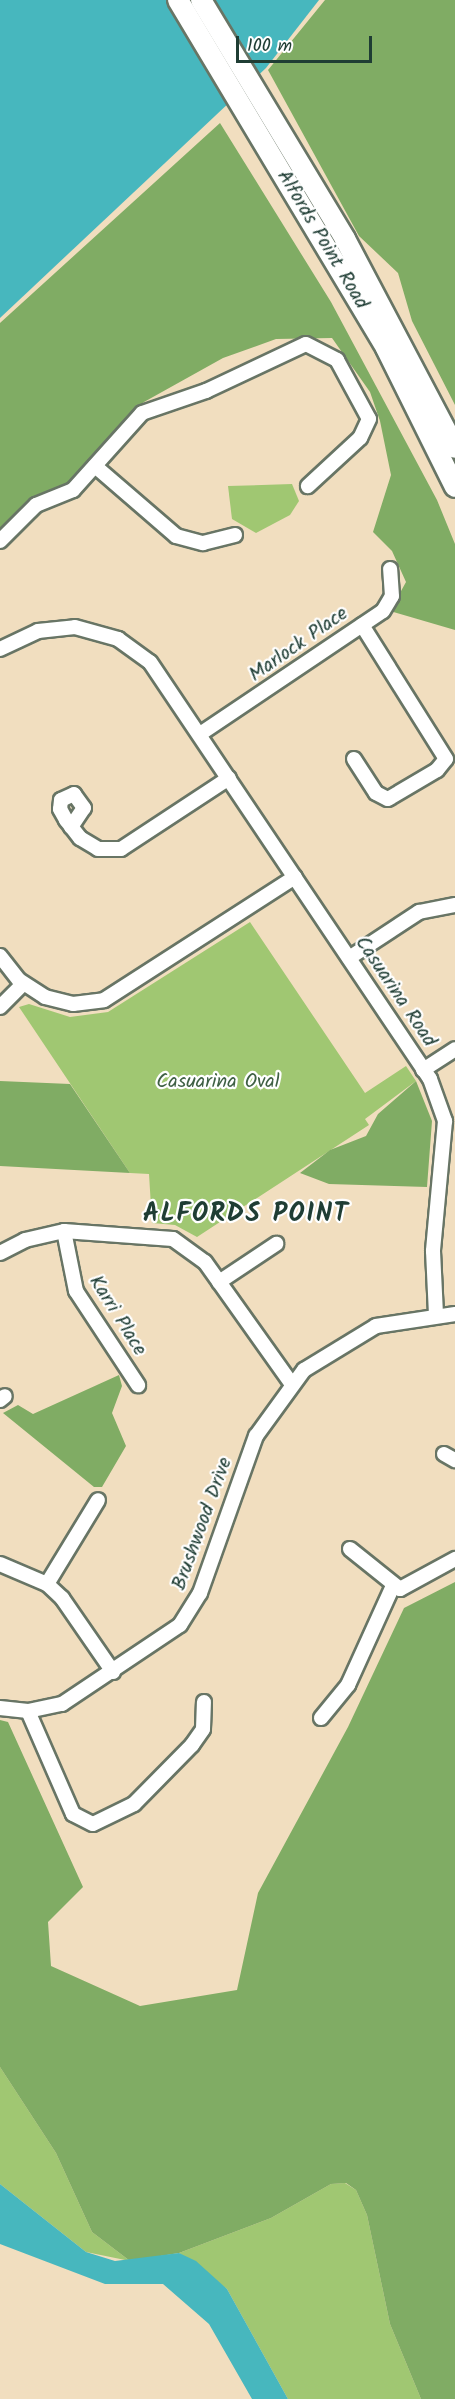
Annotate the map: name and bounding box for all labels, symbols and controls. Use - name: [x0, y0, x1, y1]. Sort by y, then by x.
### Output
- scale bar: [239, 24, 376, 62]
- text: 100 m: [247, 32, 292, 61]
- street label: Alfords Point Road: [271, 166, 373, 314]
- street label: Marlock Place: [245, 602, 353, 688]
- street label: Casuarina Road: [349, 932, 441, 1052]
- park label: Casuarina Oval: [156, 1070, 280, 1094]
- district label: ALFORDS POINT: [143, 1199, 349, 1231]
- street label: Karri Place: [83, 1271, 151, 1361]
- street label: Brushwood Drive: [168, 1454, 238, 1594]

